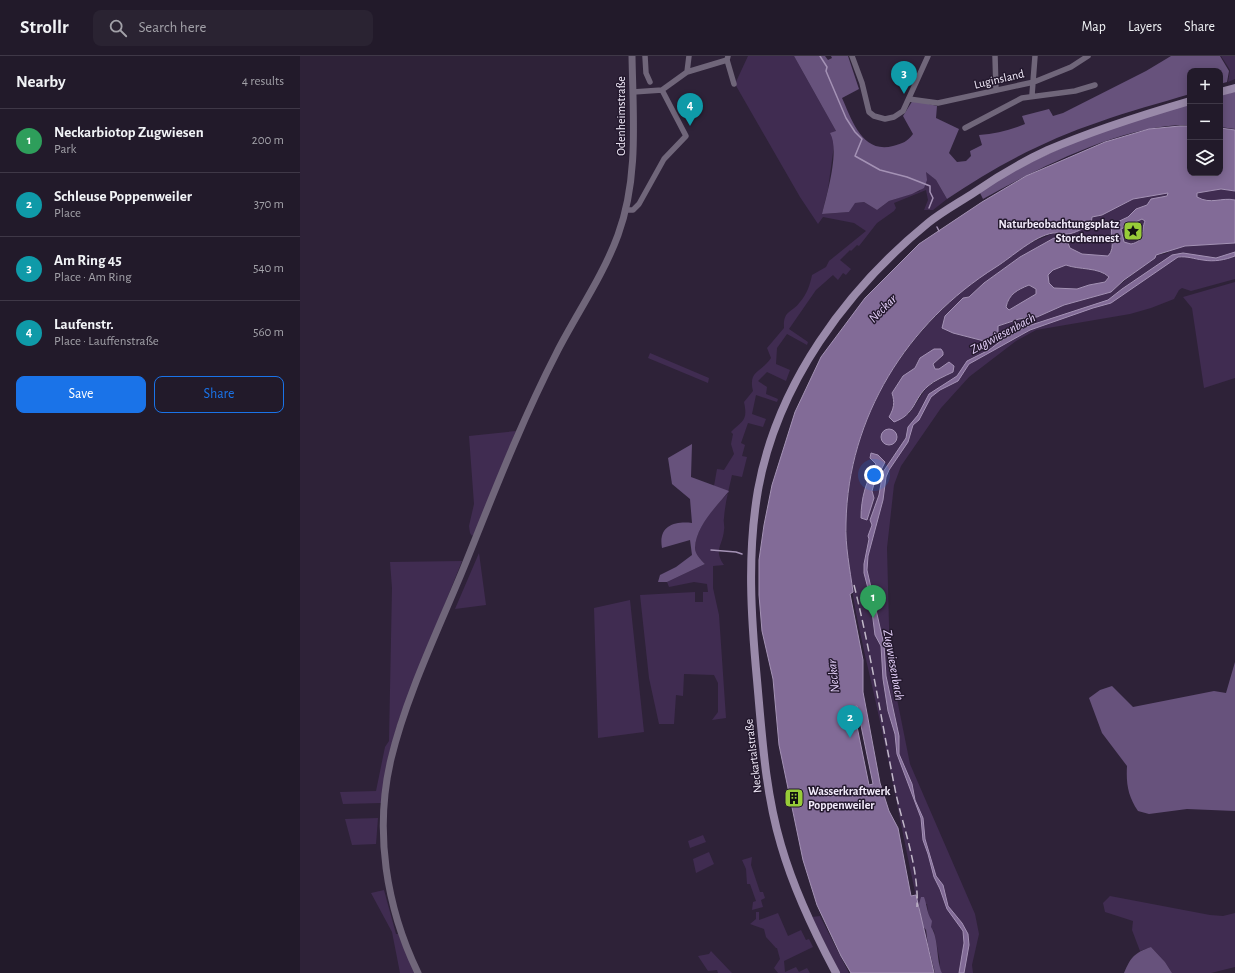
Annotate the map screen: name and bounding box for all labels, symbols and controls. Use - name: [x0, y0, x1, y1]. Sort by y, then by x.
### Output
- search box: [93, 10, 373, 46]
- icon: search: [107, 17, 129, 39]
- text: Strollr: [20, 18, 69, 37]
- text: Search here: [139, 20, 206, 35]
- text: Map: [1081, 20, 1106, 34]
- text: Layers: [1128, 20, 1162, 34]
- text: Share: [1184, 20, 1215, 34]
- pin: 3: [891, 61, 917, 94]
- street label: Luginsland: [973, 67, 1025, 91]
- map controls: [1187, 68, 1223, 176]
- button: +: [1187, 68, 1223, 104]
- text: Nearby: [16, 73, 66, 90]
- text: 4 results: [242, 75, 284, 88]
- street label: Odenheimstraße: [615, 76, 627, 156]
- pin: 4: [677, 93, 703, 126]
- button: −: [1187, 104, 1223, 140]
- text: Neckarbiotop Zugwiesen: [54, 125, 204, 140]
- text: 1: [27, 134, 31, 147]
- text: 200 m: [252, 134, 284, 147]
- button: layers: [1187, 140, 1223, 176]
- text: Park: [54, 143, 76, 156]
- text: Schleuse Poppenweiler: [54, 189, 192, 204]
- text: 2: [26, 198, 32, 211]
- text: 370 m: [254, 198, 284, 211]
- text: Place: [54, 207, 81, 220]
- place label: Naturbeobachtungsplatz Storchennest: [998, 218, 1119, 244]
- place icon: Naturbeobachtungsplatz Storchennest: [1122, 220, 1144, 242]
- text: Am Ring 45: [54, 253, 122, 268]
- text: 3: [26, 262, 32, 275]
- text: 540 m: [253, 262, 284, 275]
- text: Place · Am Ring: [54, 271, 132, 284]
- water label: Neckar: [867, 292, 900, 325]
- water label: Zugwiesenbach: [968, 311, 1038, 357]
- text: Laufenstr.: [54, 317, 114, 332]
- text: 4: [26, 326, 32, 339]
- text: 560 m: [253, 326, 284, 339]
- text: Place · Lauffenstraße: [54, 335, 159, 348]
- button: Save: [16, 376, 146, 413]
- button: Share: [154, 376, 284, 413]
- your location: [864, 465, 884, 485]
- pin: 1: [860, 585, 886, 618]
- water label: Zugwiesenbach: [880, 629, 906, 701]
- water label: Neckar: [826, 658, 842, 693]
- pin: 2: [837, 705, 863, 738]
- street label: Neckartalstraße: [742, 718, 764, 794]
- place label: Wasserkraftwerk Poppenweiler: [808, 785, 890, 811]
- building icon: Wasserkraftwerk Poppenweiler: [783, 787, 805, 809]

